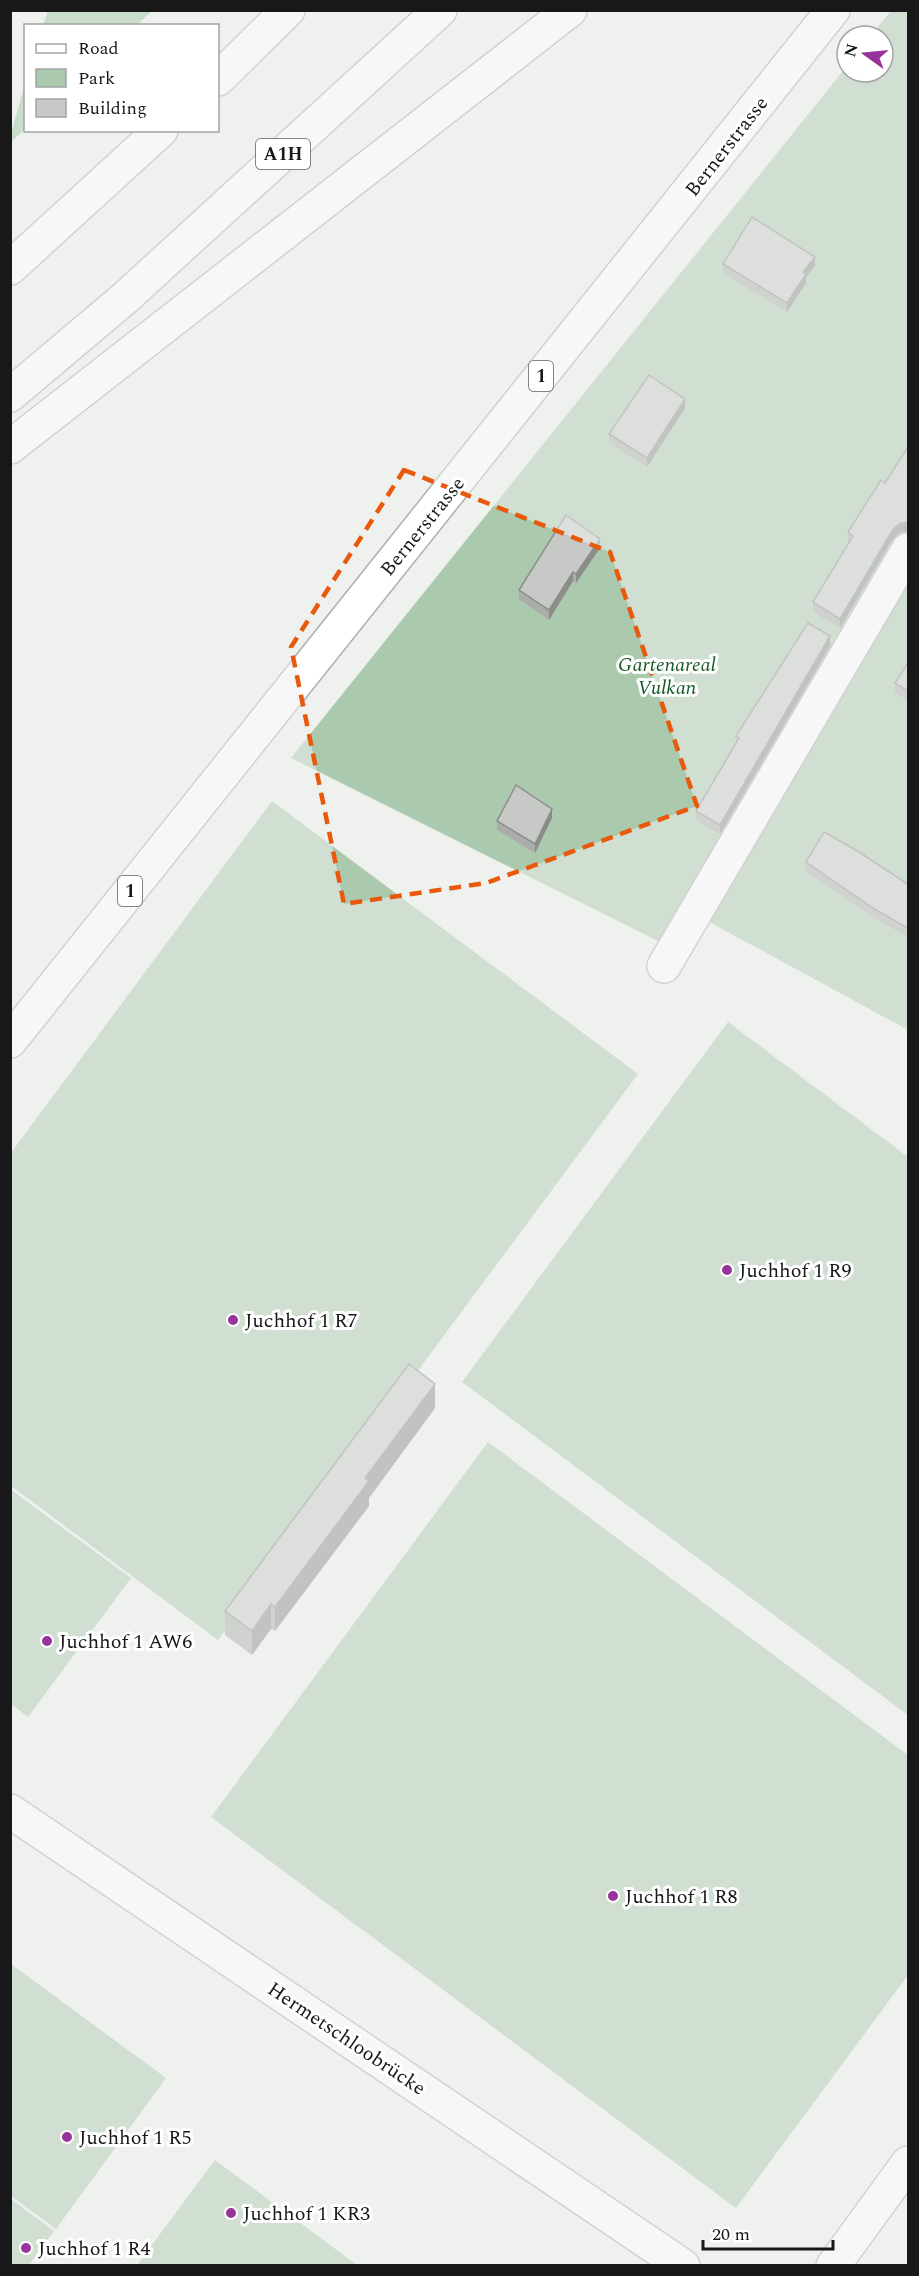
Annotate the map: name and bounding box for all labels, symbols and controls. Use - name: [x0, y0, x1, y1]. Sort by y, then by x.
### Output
- legend: [24, 24, 219, 132]
- north arrow: [835, 24, 895, 84]
- text: Road: [78, 35, 119, 62]
- text: N: [838, 41, 865, 60]
- text: Park: [78, 65, 115, 92]
- street label: Bernerstrasse: [678, 90, 776, 203]
- text: Building: [78, 95, 147, 122]
- road number: A1H: [256, 139, 310, 169]
- road number: 1: [529, 361, 553, 391]
- street label: Bernerstrasse: [373, 470, 472, 583]
- park label: Gartenareal Vulkan: [618, 650, 716, 703]
- road number: 1: [118, 876, 142, 906]
- place label: Juchhof 1 R9: [739, 1256, 852, 1286]
- marker: Juchhof 1 R9: [720, 1263, 734, 1277]
- place label: Juchhof 1 R7: [245, 1306, 358, 1336]
- marker: Juchhof 1 R7: [226, 1313, 240, 1327]
- place label: Juchhof 1 AW6: [59, 1627, 192, 1657]
- marker: Juchhof 1 AW6: [40, 1634, 54, 1648]
- place label: Juchhof 1 R8: [625, 1882, 738, 1912]
- marker: Juchhof 1 R8: [606, 1889, 620, 1903]
- street label: Hermetschloobrücke: [261, 1975, 432, 2103]
- place label: Juchhof 1 R5: [79, 2123, 192, 2153]
- marker: Juchhof 1 R5: [60, 2130, 74, 2144]
- place label: Juchhof 1 KR3: [243, 2199, 370, 2229]
- marker: Juchhof 1 KR3: [224, 2206, 238, 2220]
- scale bar: [703, 2213, 834, 2251]
- text: 20 m: [712, 2221, 750, 2248]
- place label: Juchhof 1 R4: [38, 2234, 151, 2264]
- marker: Juchhof 1 R4: [19, 2241, 33, 2255]

